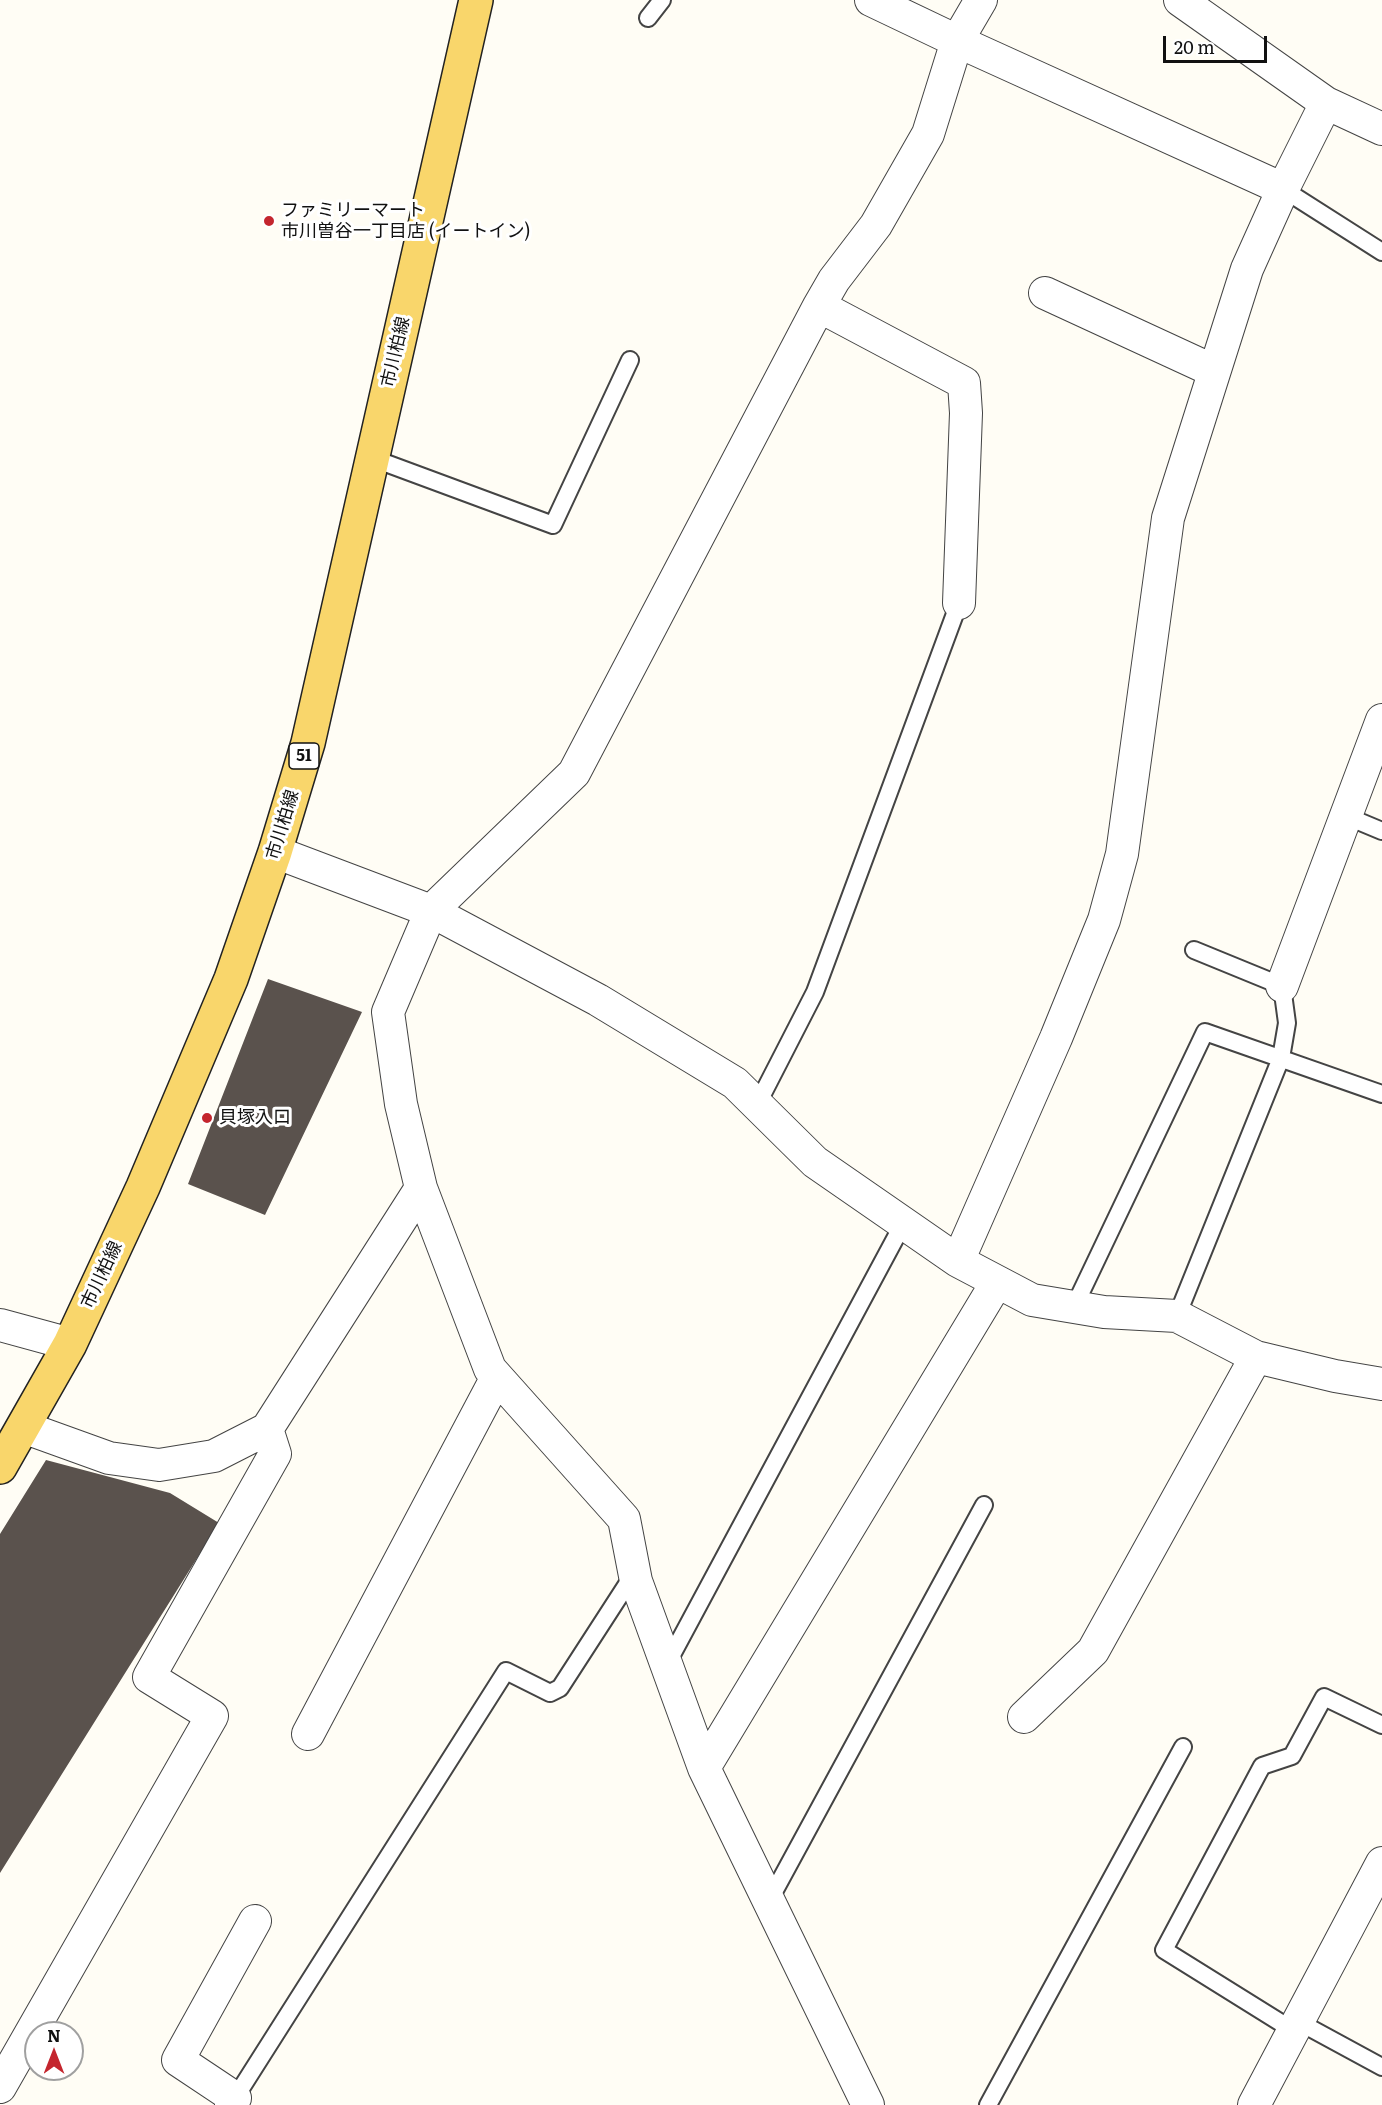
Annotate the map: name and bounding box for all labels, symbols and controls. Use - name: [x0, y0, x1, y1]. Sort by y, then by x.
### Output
- scale bar: [1166, 24, 1270, 62]
- text: 20 m: [1174, 33, 1215, 60]
- place label: ファミリーマート 市川曽谷一丁目店 (イートイン): [281, 200, 531, 242]
- marker: ファミリーマート 市川曽谷一丁目店 (イートイン): [262, 214, 276, 228]
- street label: 市川柏線: [377, 314, 415, 390]
- road number: 51: [289, 743, 319, 769]
- street label: 市川柏線: [262, 787, 304, 863]
- place label: 貝塚入口: [219, 1107, 291, 1129]
- marker: 貝塚入口: [200, 1111, 214, 1125]
- street label: 市川柏線: [77, 1238, 127, 1312]
- north arrow: [24, 2021, 84, 2081]
- text: N: [47, 2023, 61, 2047]

